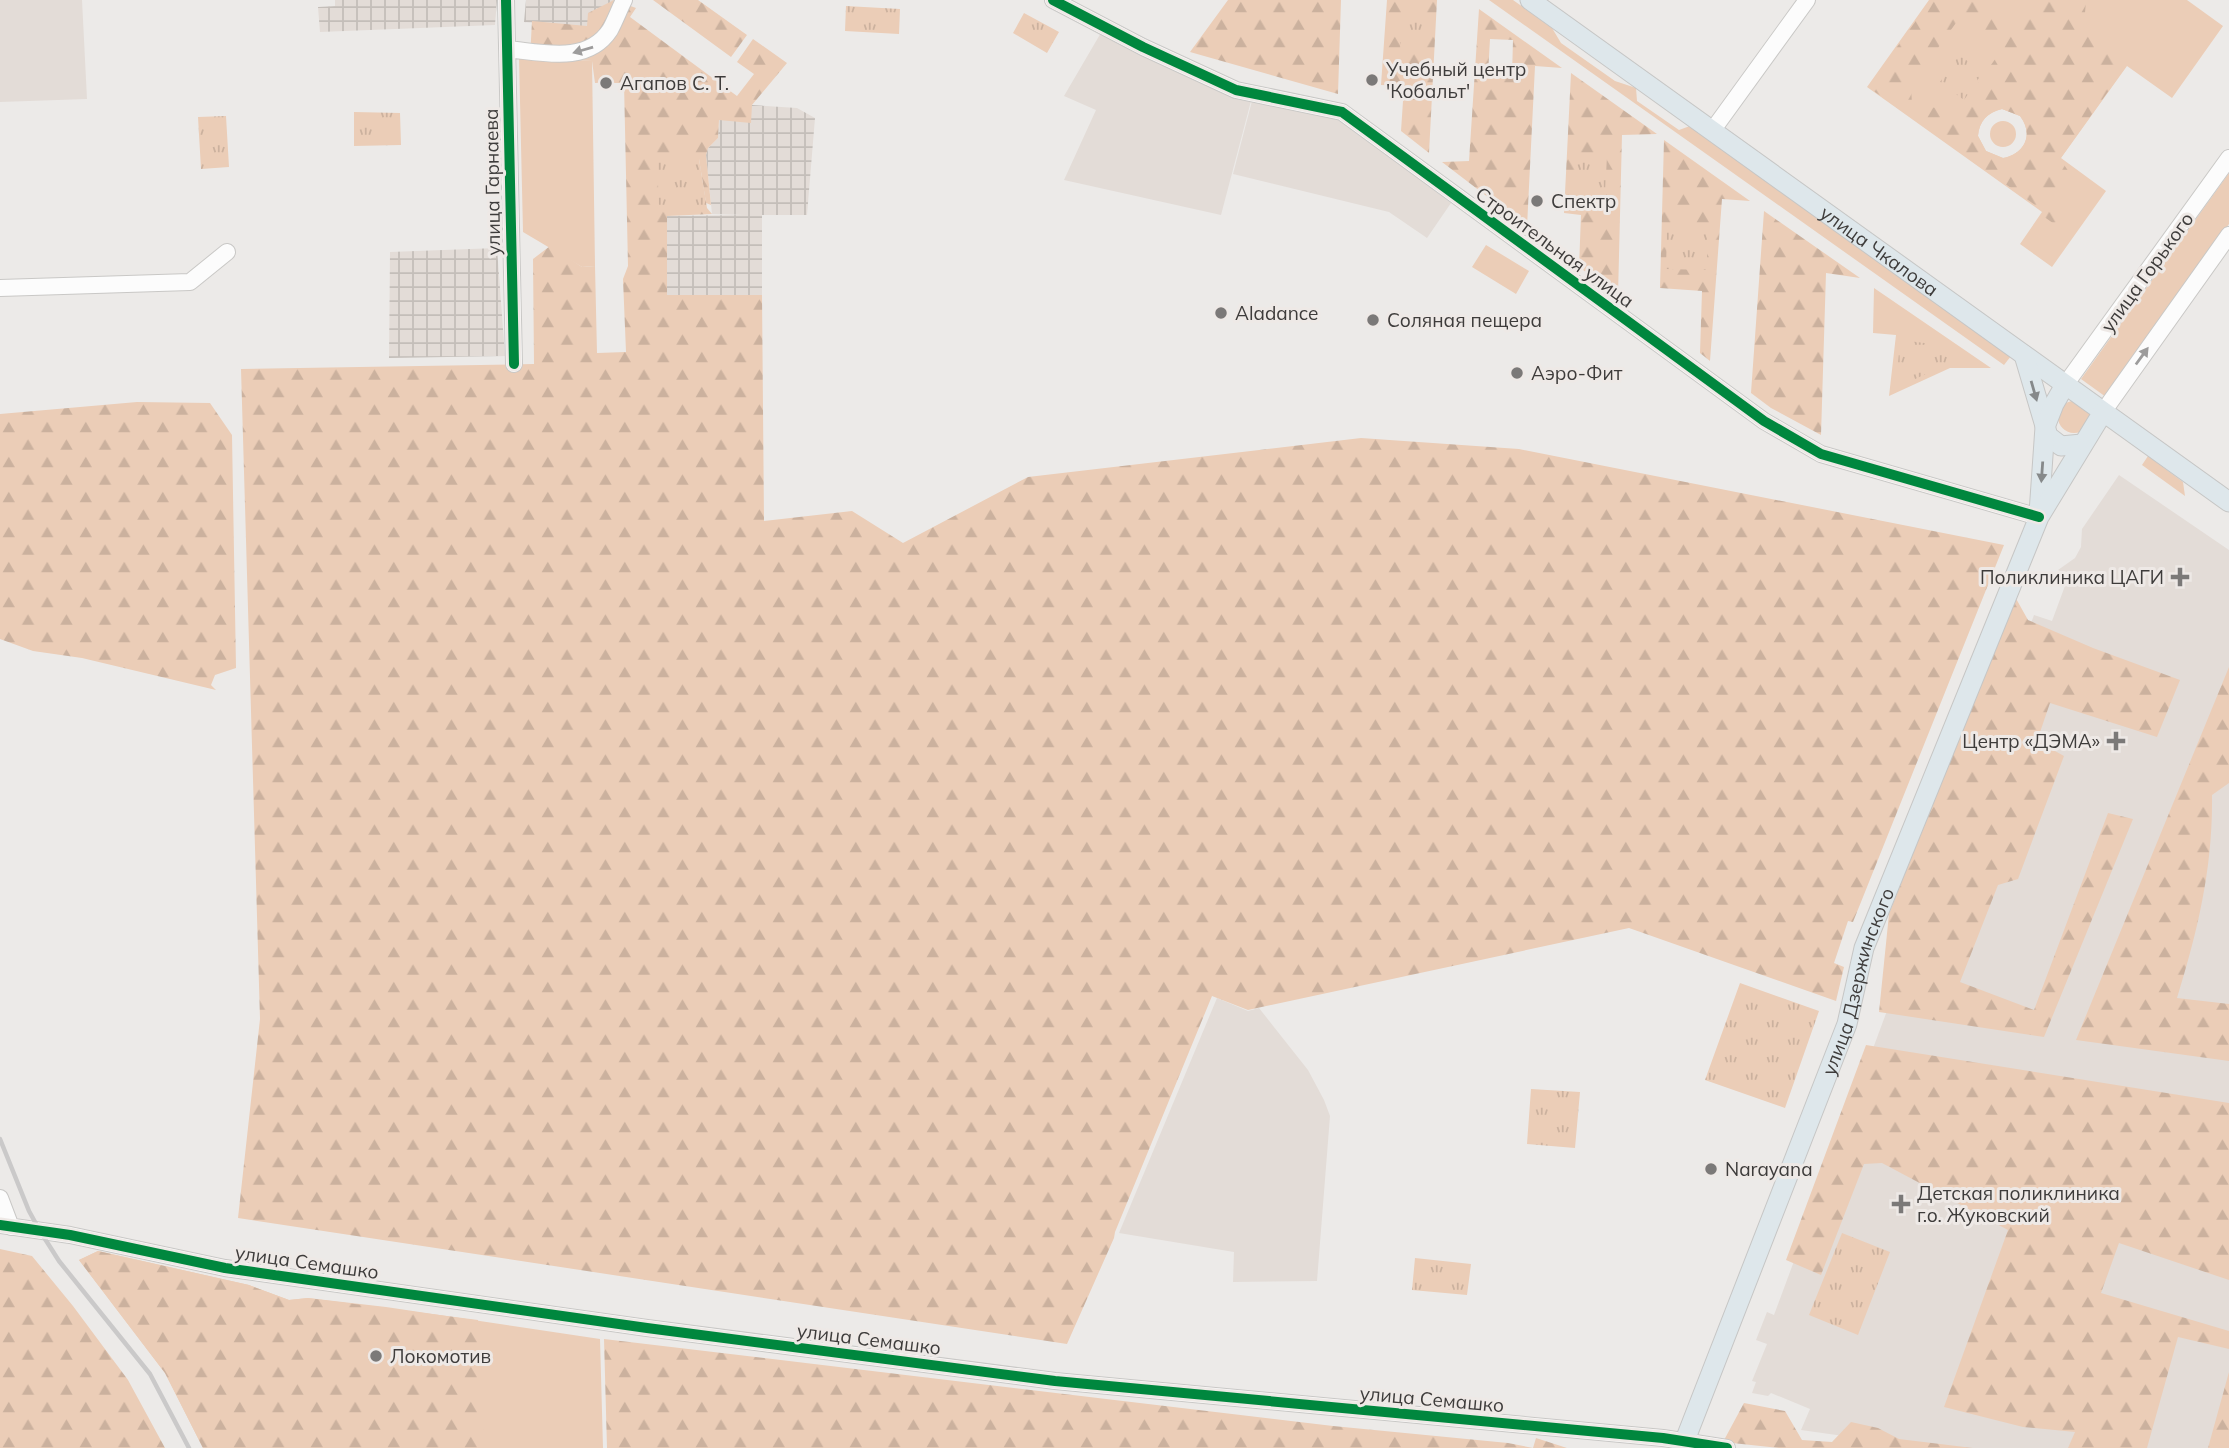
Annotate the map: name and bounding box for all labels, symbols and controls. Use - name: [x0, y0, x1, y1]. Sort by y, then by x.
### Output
- one-way arrow: [572, 46, 593, 56]
- place label: Учебный центр 'Кобальт': [1385, 57, 1526, 103]
- place label: Агапов С. Т.: [620, 71, 729, 95]
- marker: Учебный центр 'Кобальт': [1364, 72, 1380, 88]
- marker: Агапов С. Т.: [598, 75, 614, 91]
- street label: улица Гарнаева: [479, 108, 505, 256]
- street label: Строительная улица: [1471, 181, 1639, 313]
- place label: Спектр: [1551, 189, 1616, 213]
- marker: Спектр: [1529, 193, 1545, 209]
- street label: улица Чкалова: [1816, 200, 1943, 301]
- street label: улица Горького: [2095, 207, 2199, 337]
- place label: Aladance: [1235, 301, 1318, 325]
- marker: Aladance: [1213, 305, 1229, 321]
- place label: Соляная пещера: [1387, 308, 1542, 332]
- marker: Соляная пещера: [1365, 312, 1381, 328]
- one-way arrow: [2135, 347, 2149, 365]
- place label: Аэро-Фит: [1531, 361, 1623, 385]
- marker: Аэро-Фит: [1509, 365, 1525, 381]
- one-way arrow: [2030, 381, 2040, 402]
- one-way arrow: [2036, 461, 2047, 483]
- place label: Поликлиника ЦАГИ: [1980, 565, 2164, 589]
- marker: Поликлиника ЦАГИ: [2170, 567, 2190, 587]
- place label: Центр «ДЭМА»: [1962, 729, 2100, 753]
- marker: Центр «ДЭМА»: [2106, 731, 2126, 751]
- street label: улица Дзержинского: [1816, 884, 1899, 1079]
- place label: Narayana: [1725, 1157, 1813, 1181]
- marker: Narayana: [1703, 1161, 1719, 1177]
- place label: Детская поликлиника г.о. Жуковский: [1917, 1181, 2120, 1227]
- marker: Детская поликлиника г.о. Жуковский: [1891, 1194, 1911, 1214]
- street label: улица Семашко: [234, 1240, 380, 1284]
- street label: улица Семашко: [796, 1318, 942, 1360]
- place label: Локомотив: [390, 1344, 491, 1368]
- marker: Локомотив: [368, 1348, 384, 1364]
- street label: улица Семашко: [1359, 1381, 1505, 1417]

